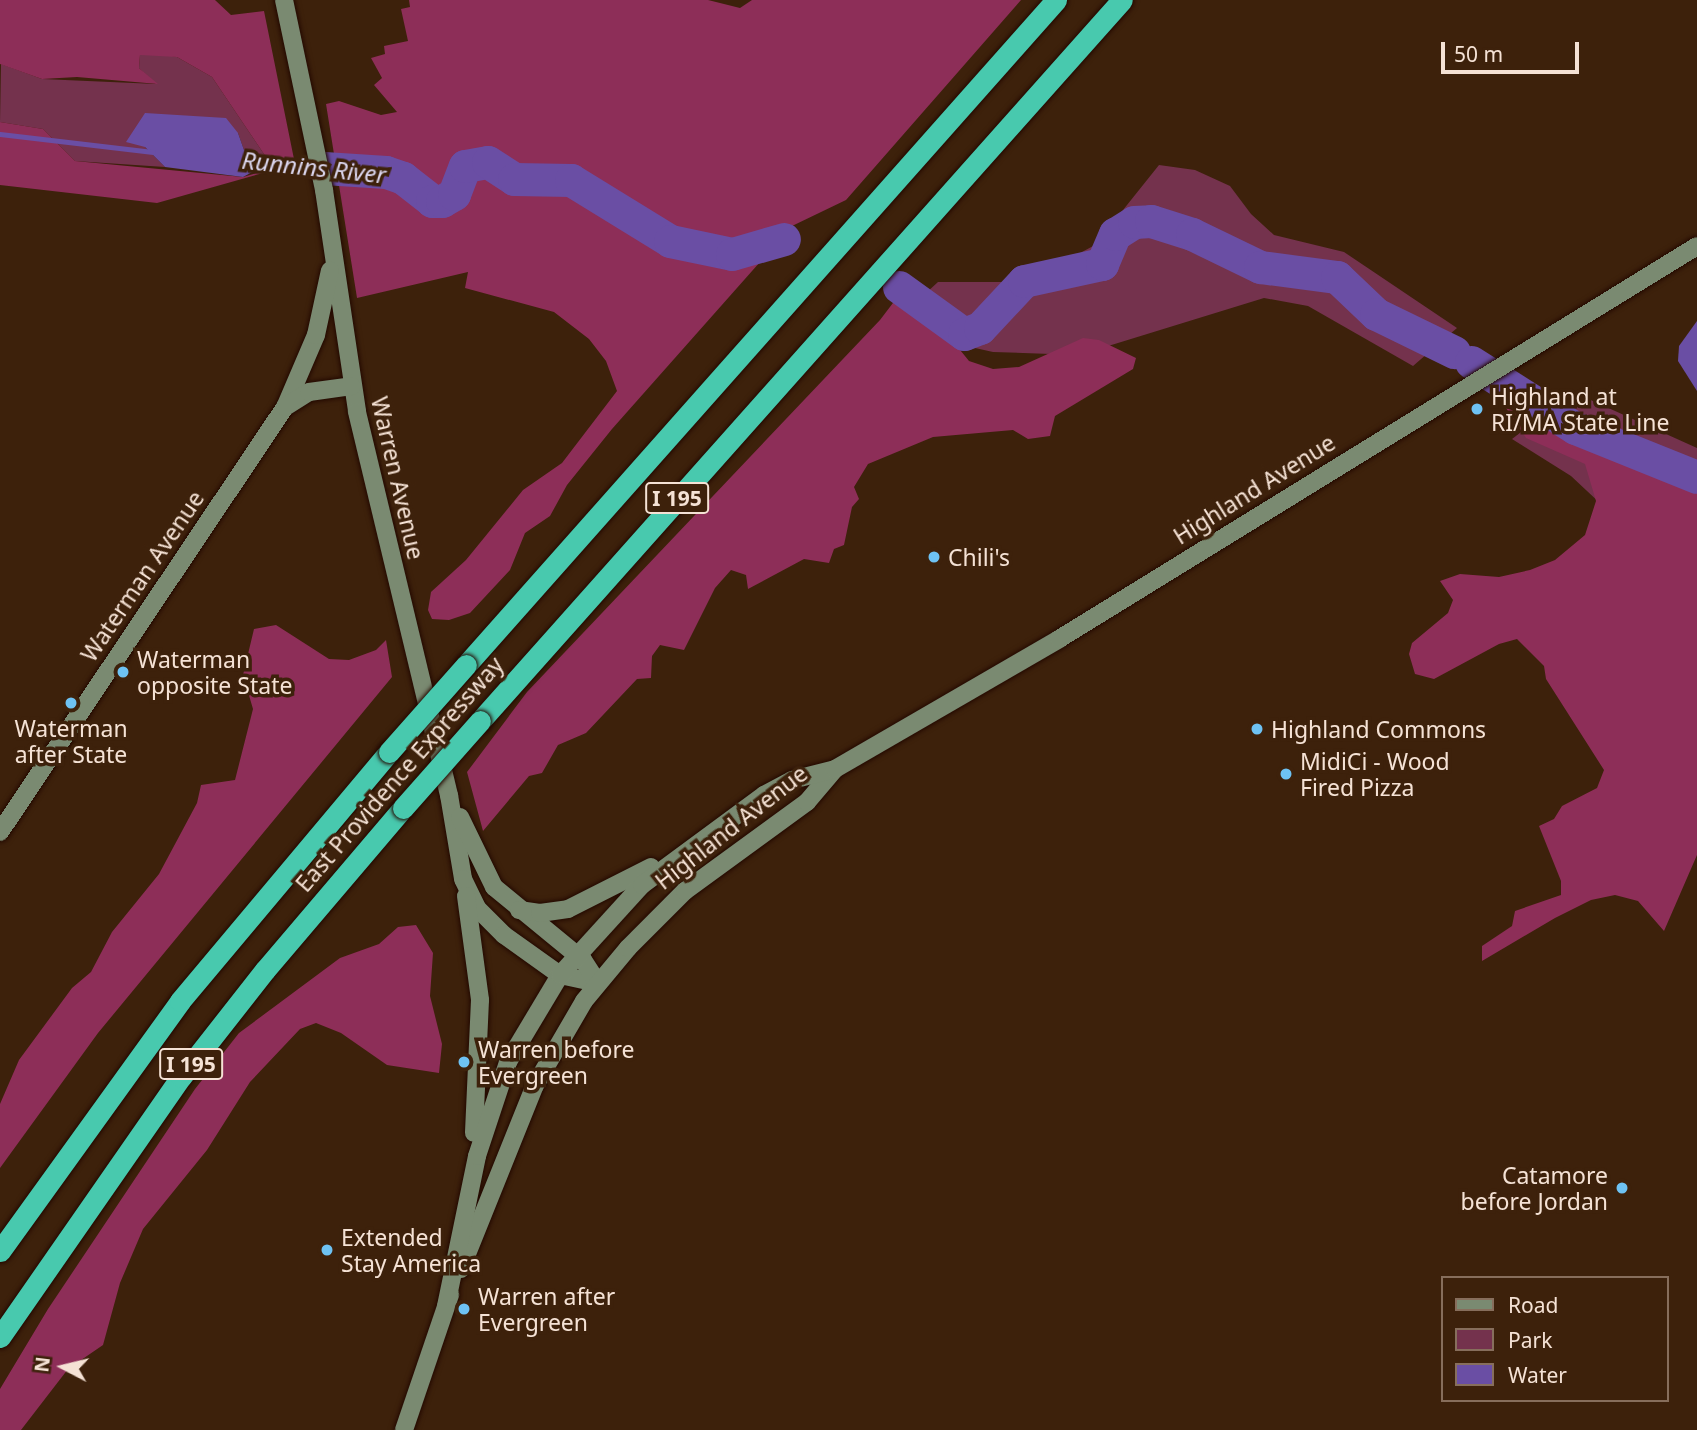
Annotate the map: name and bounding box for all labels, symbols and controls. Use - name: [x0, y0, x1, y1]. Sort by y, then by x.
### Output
- scale bar: [1445, 28, 1583, 72]
- text: 50 m: [1454, 40, 1503, 68]
- water label: Runnins River: [240, 145, 388, 189]
- place label: Highland at RI/MA State Line: [1491, 382, 1669, 436]
- street label: Warren Avenue: [366, 394, 430, 562]
- marker: Highland at RI/MA State Line: [1469, 401, 1485, 417]
- street label: Highland Avenue: [1168, 428, 1340, 550]
- road number: I 195: [644, 480, 710, 516]
- street label: Waterman Avenue: [75, 485, 209, 667]
- place label: Chili's: [948, 543, 1010, 571]
- marker: Chili's: [926, 549, 942, 565]
- place label: Waterman opposite State: [137, 645, 292, 699]
- street label: East Providence Expressway: [289, 651, 509, 897]
- marker: Waterman opposite State: [115, 664, 131, 680]
- marker: Waterman after State: [63, 695, 79, 711]
- place label: Waterman after State: [14, 714, 128, 768]
- place label: Highland Commons: [1271, 715, 1486, 743]
- marker: Highland Commons: [1249, 721, 1265, 737]
- place label: MidiCi - Wood Fired Pizza: [1300, 747, 1450, 801]
- street label: Highland Avenue: [650, 759, 812, 895]
- marker: MidiCi - Wood Fired Pizza: [1278, 766, 1294, 782]
- place label: Warren before Evergreen: [478, 1035, 634, 1089]
- road number: I 195: [158, 1046, 224, 1082]
- marker: Warren before Evergreen: [456, 1054, 472, 1070]
- place label: Catamore before Jordan: [1461, 1161, 1608, 1215]
- marker: Catamore before Jordan: [1614, 1180, 1630, 1196]
- place label: Extended Stay America: [341, 1223, 481, 1277]
- marker: Extended Stay America: [319, 1242, 335, 1258]
- legend: [1442, 1276, 1669, 1402]
- place label: Warren after Evergreen: [478, 1282, 615, 1336]
- text: Road: [1508, 1291, 1558, 1319]
- marker: Warren after Evergreen: [456, 1301, 472, 1317]
- text: Park: [1508, 1326, 1552, 1354]
- north arrow: [28, 1332, 98, 1402]
- text: N: [28, 1355, 56, 1374]
- text: Water: [1508, 1361, 1567, 1389]

